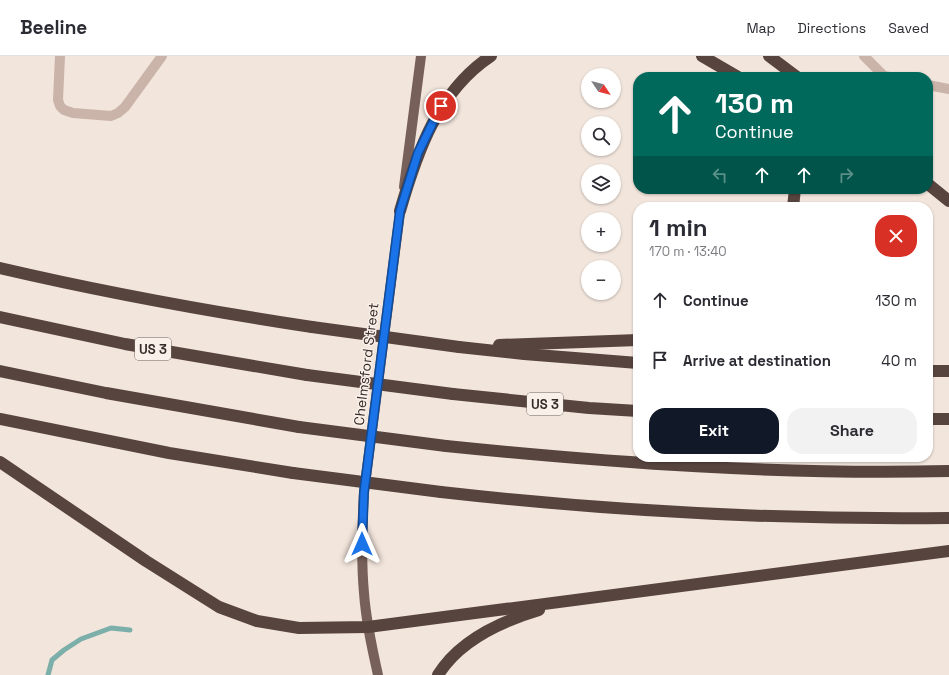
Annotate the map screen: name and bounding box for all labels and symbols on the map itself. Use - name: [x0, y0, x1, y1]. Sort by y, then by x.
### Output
- north arrow: [581, 68, 621, 108]
- pin: [424, 89, 458, 123]
- street label: Chelmsford Street: [350, 302, 382, 426]
- road number: US 3: [135, 338, 171, 360]
- road number: US 3: [527, 393, 563, 415]
- position arrow: [341, 523, 383, 565]

